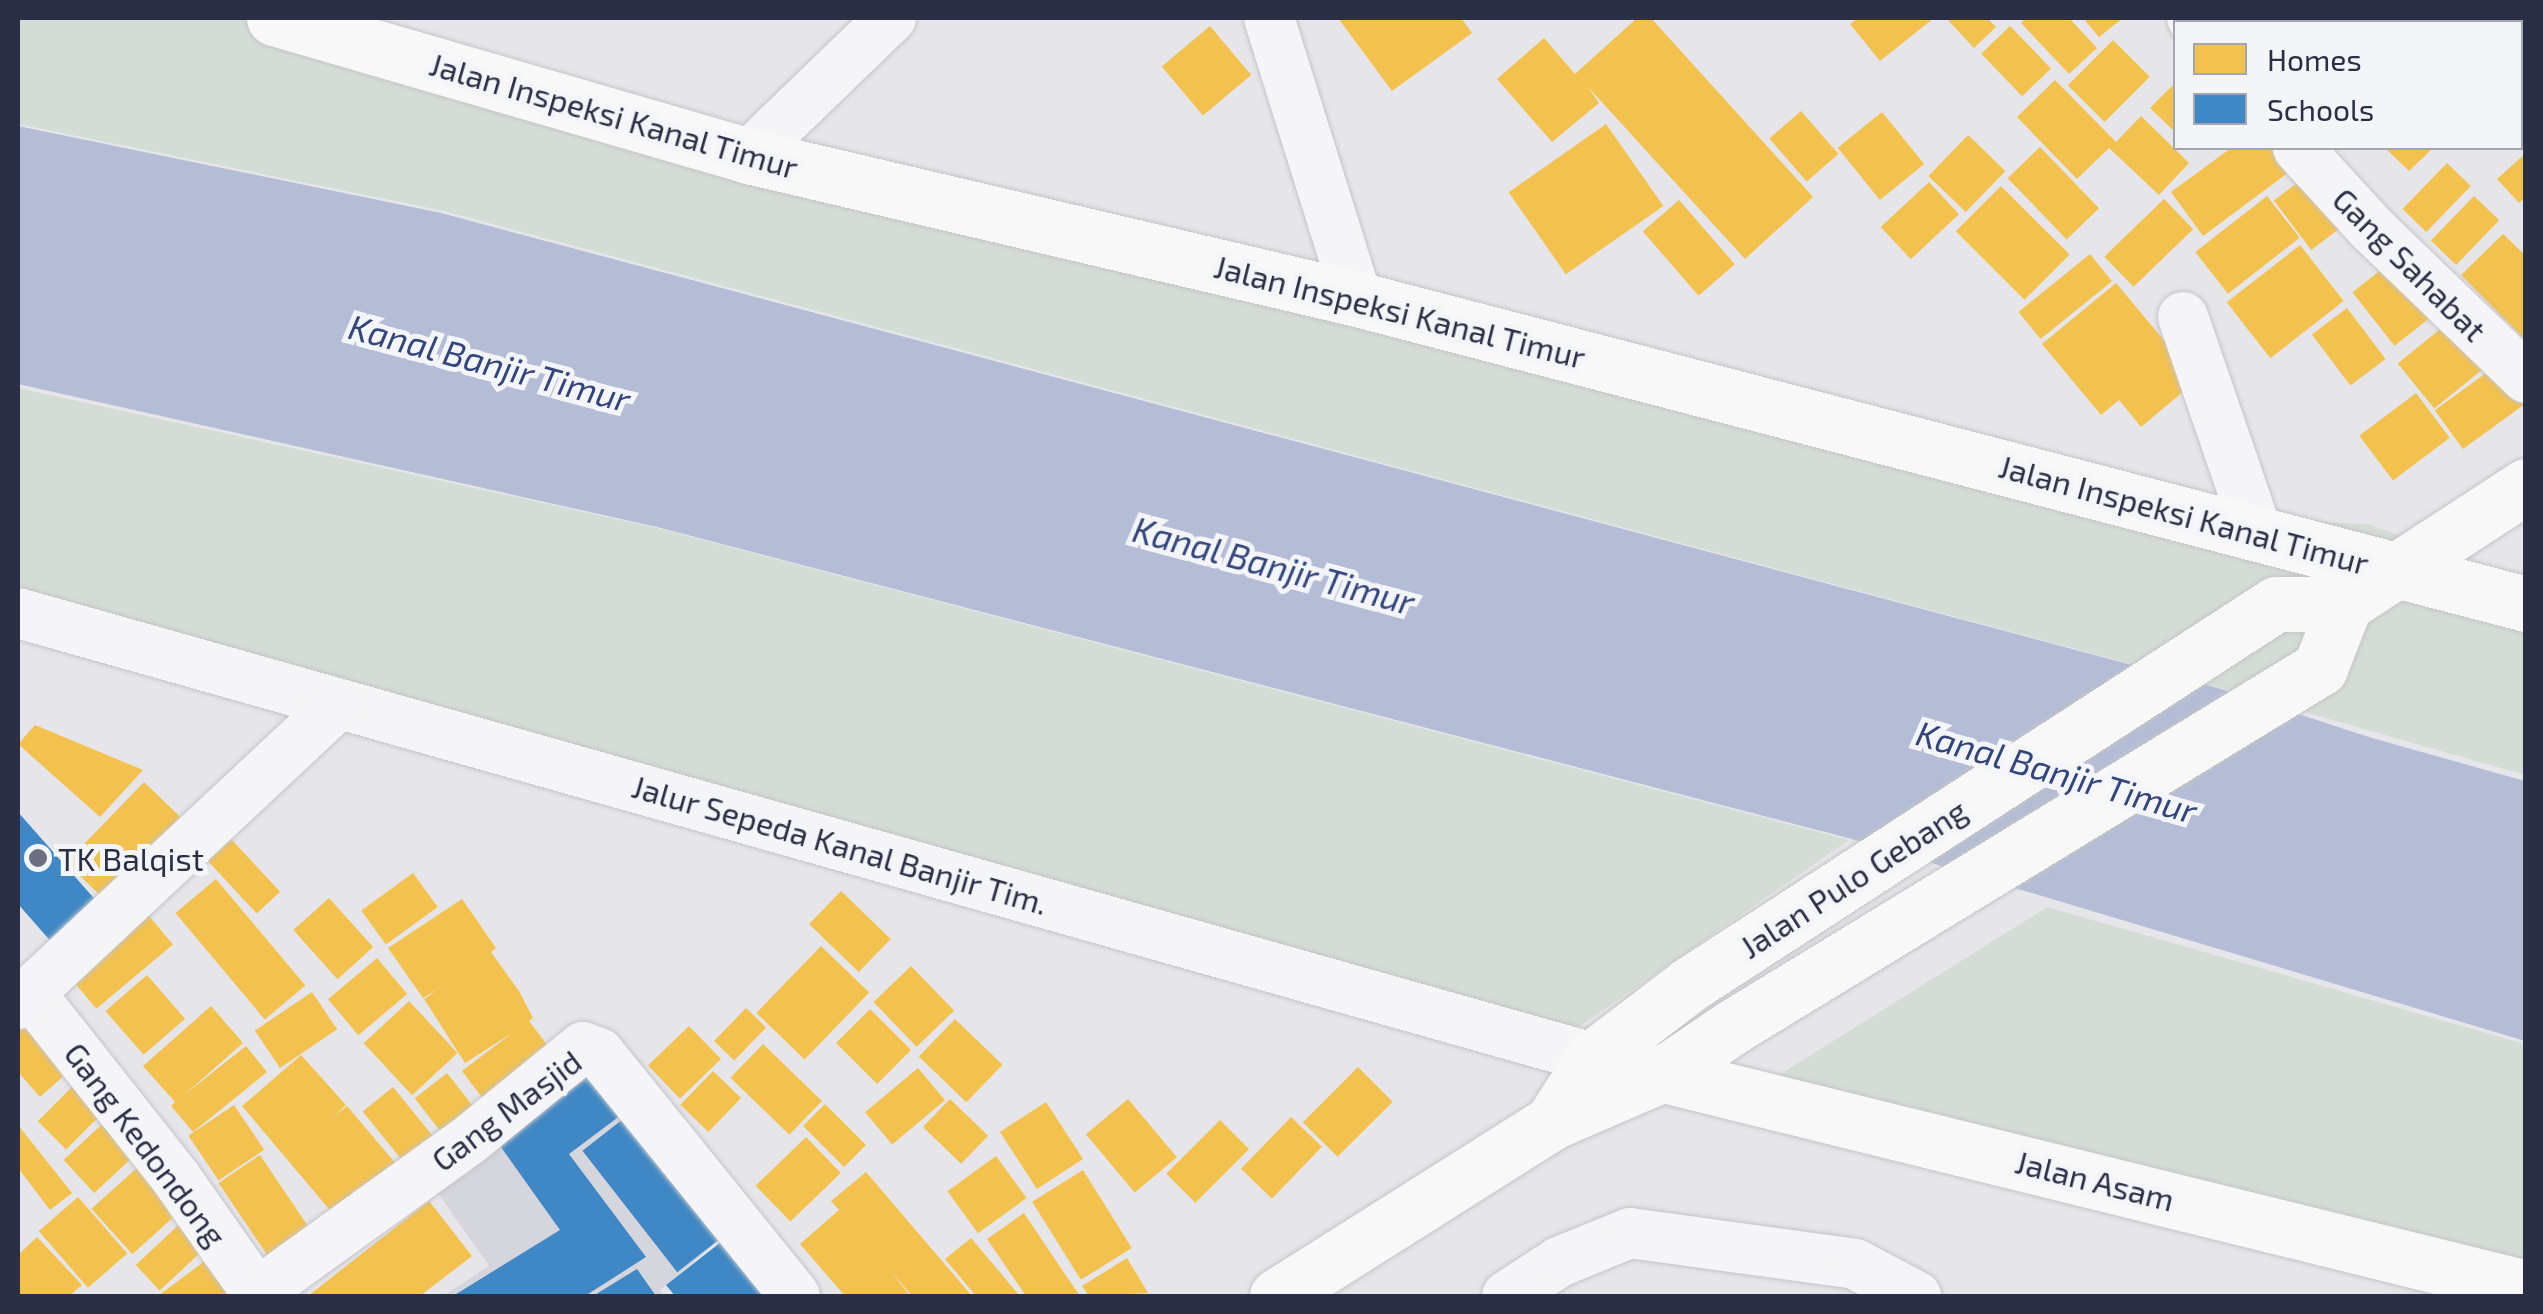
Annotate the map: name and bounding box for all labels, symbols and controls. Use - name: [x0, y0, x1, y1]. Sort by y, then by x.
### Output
- legend: [2173, 20, 2523, 150]
- text: Homes: [2267, 41, 2362, 77]
- street label: Jalan Inspeksi Kanal Timur: [425, 44, 803, 186]
- text: Schools: [2267, 91, 2374, 127]
- street label: Gang Sahabat: [2325, 179, 2495, 349]
- street label: Jalan Inspeksi Kanal Timur: [1210, 246, 1590, 376]
- water label: Kanal Banjir Timur: [343, 304, 637, 420]
- street label: Jalan Inspeksi Kanal Timur: [1994, 446, 2374, 582]
- water label: Kanal Banjir Timur: [1127, 507, 1421, 623]
- water label: Kanal Banjir Timur: [1911, 711, 2203, 831]
- street label: Jalur Sepeda Kanal Banjir Tim.: [627, 766, 1053, 922]
- street label: Jalan Pulo Gebang: [1732, 790, 1974, 966]
- place label: TK Balqist: [58, 839, 204, 877]
- marker: TK Balqist: [27, 847, 49, 869]
- street label: Gang Kedondong: [57, 1035, 235, 1253]
- street label: Gang Masjid: [424, 1041, 588, 1179]
- street label: Jalan Asam: [2011, 1142, 2179, 1218]

